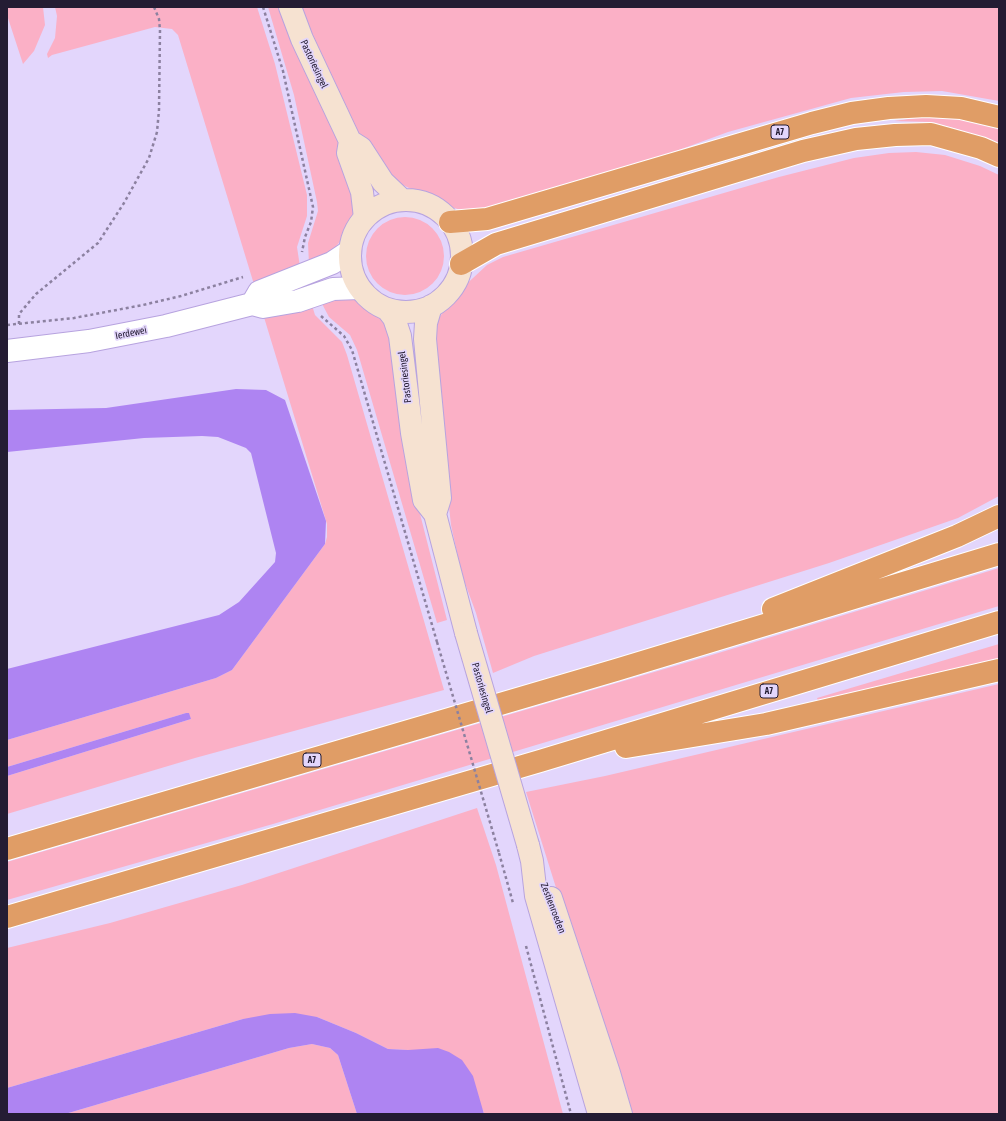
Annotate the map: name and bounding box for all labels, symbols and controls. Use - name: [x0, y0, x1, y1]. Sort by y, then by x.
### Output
- street label: Pastoriesingel: [298, 38, 330, 90]
- road number: A7: [771, 125, 789, 139]
- street label: Ierdewei: [114, 324, 148, 342]
- street label: Pastoriesingel: [396, 350, 414, 404]
- street label: Pastoriesingel: [469, 661, 495, 715]
- road number: A7: [760, 684, 778, 698]
- road number: A7: [303, 753, 321, 767]
- street label: Zestienroeden: [538, 881, 568, 935]

